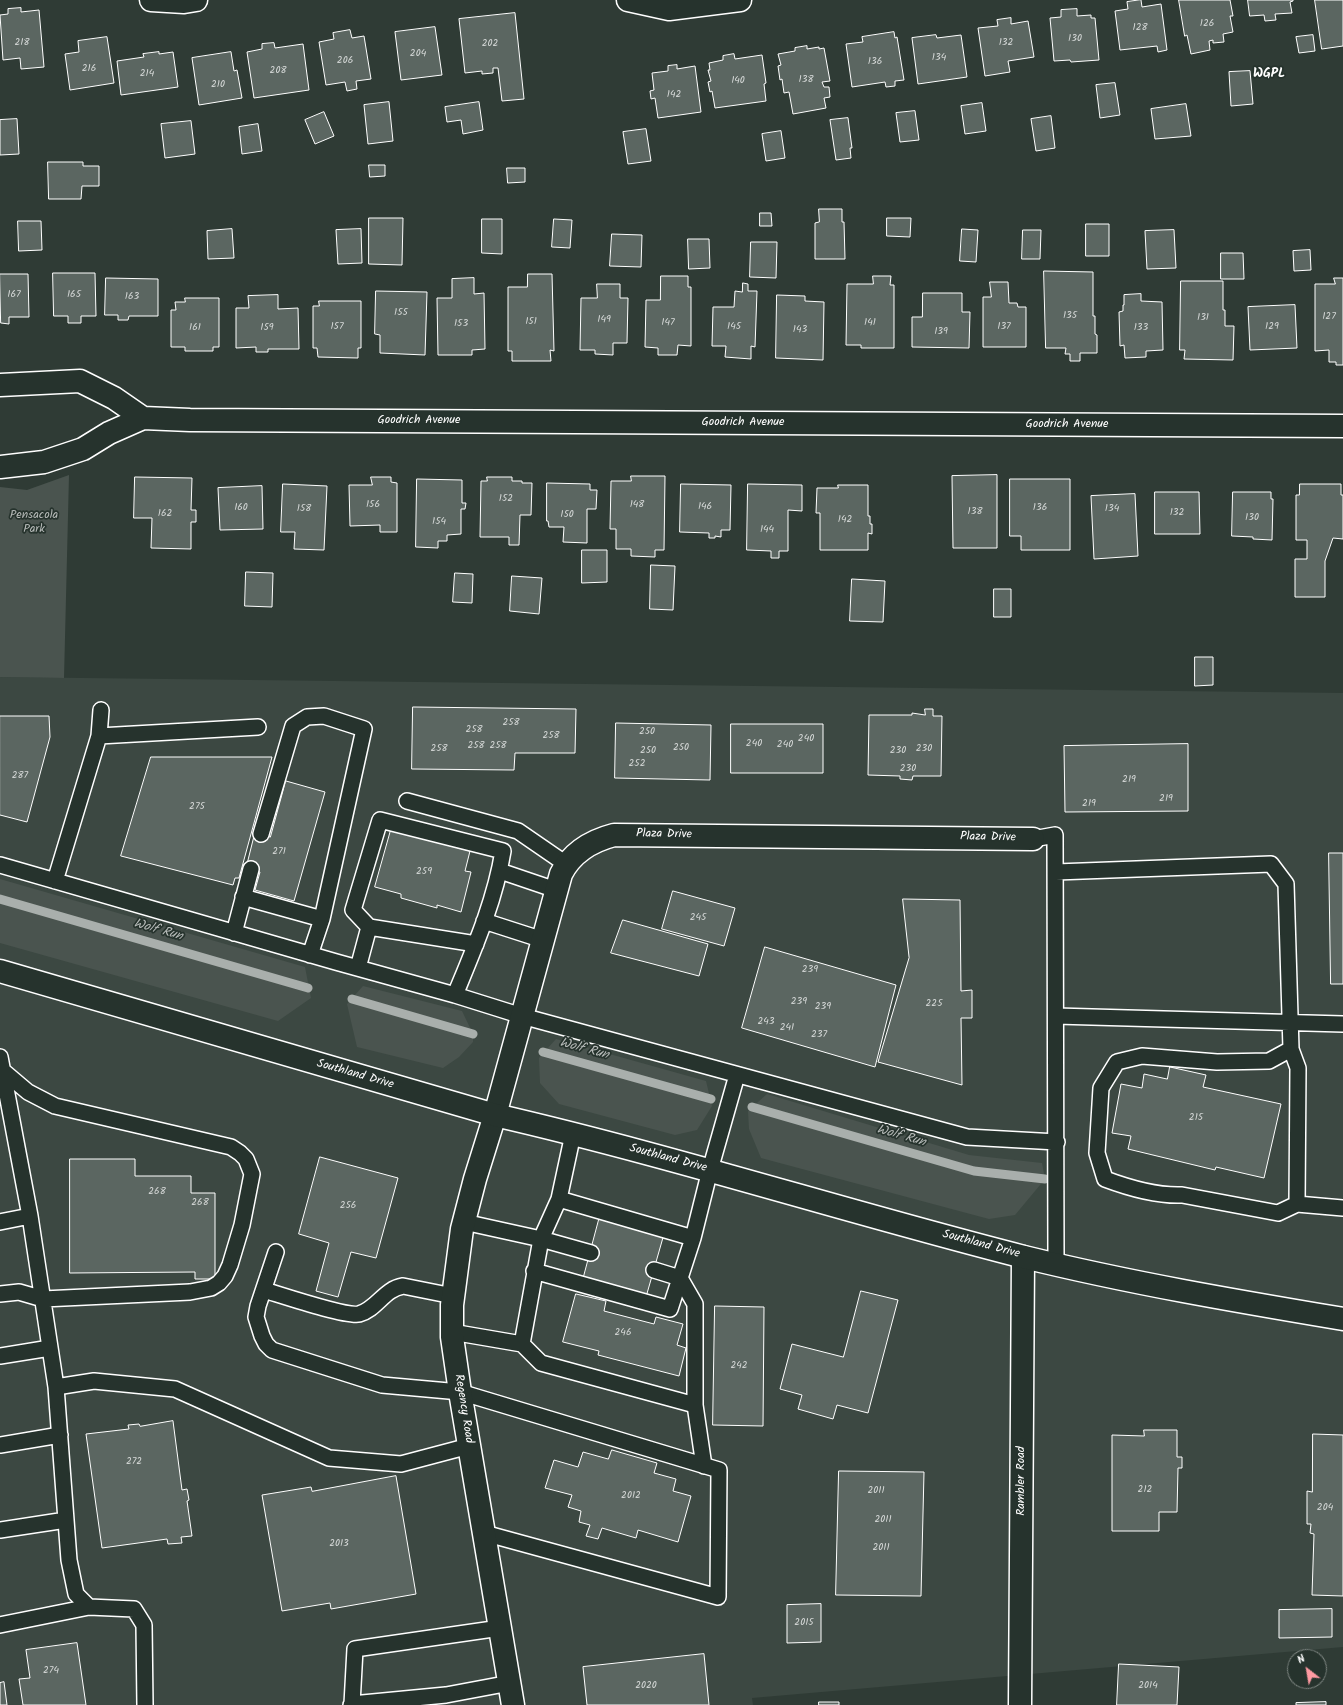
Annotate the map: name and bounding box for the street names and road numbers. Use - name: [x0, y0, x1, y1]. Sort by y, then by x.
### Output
- street label: Goodrich Avenue: [378, 414, 460, 428]
- street label: Goodrich Avenue: [702, 416, 784, 430]
- street label: Goodrich Avenue: [1026, 418, 1108, 432]
- street label: Plaza Drive: [636, 827, 692, 843]
- street label: Plaza Drive: [960, 830, 1016, 846]
- street label: Southland Drive: [315, 1057, 395, 1093]
- street label: Southland Drive: [628, 1142, 708, 1176]
- street label: Southland Drive: [941, 1228, 1021, 1262]
- street label: Regency Road: [450, 1373, 476, 1445]
- street label: Rambler Road: [1015, 1446, 1029, 1516]

